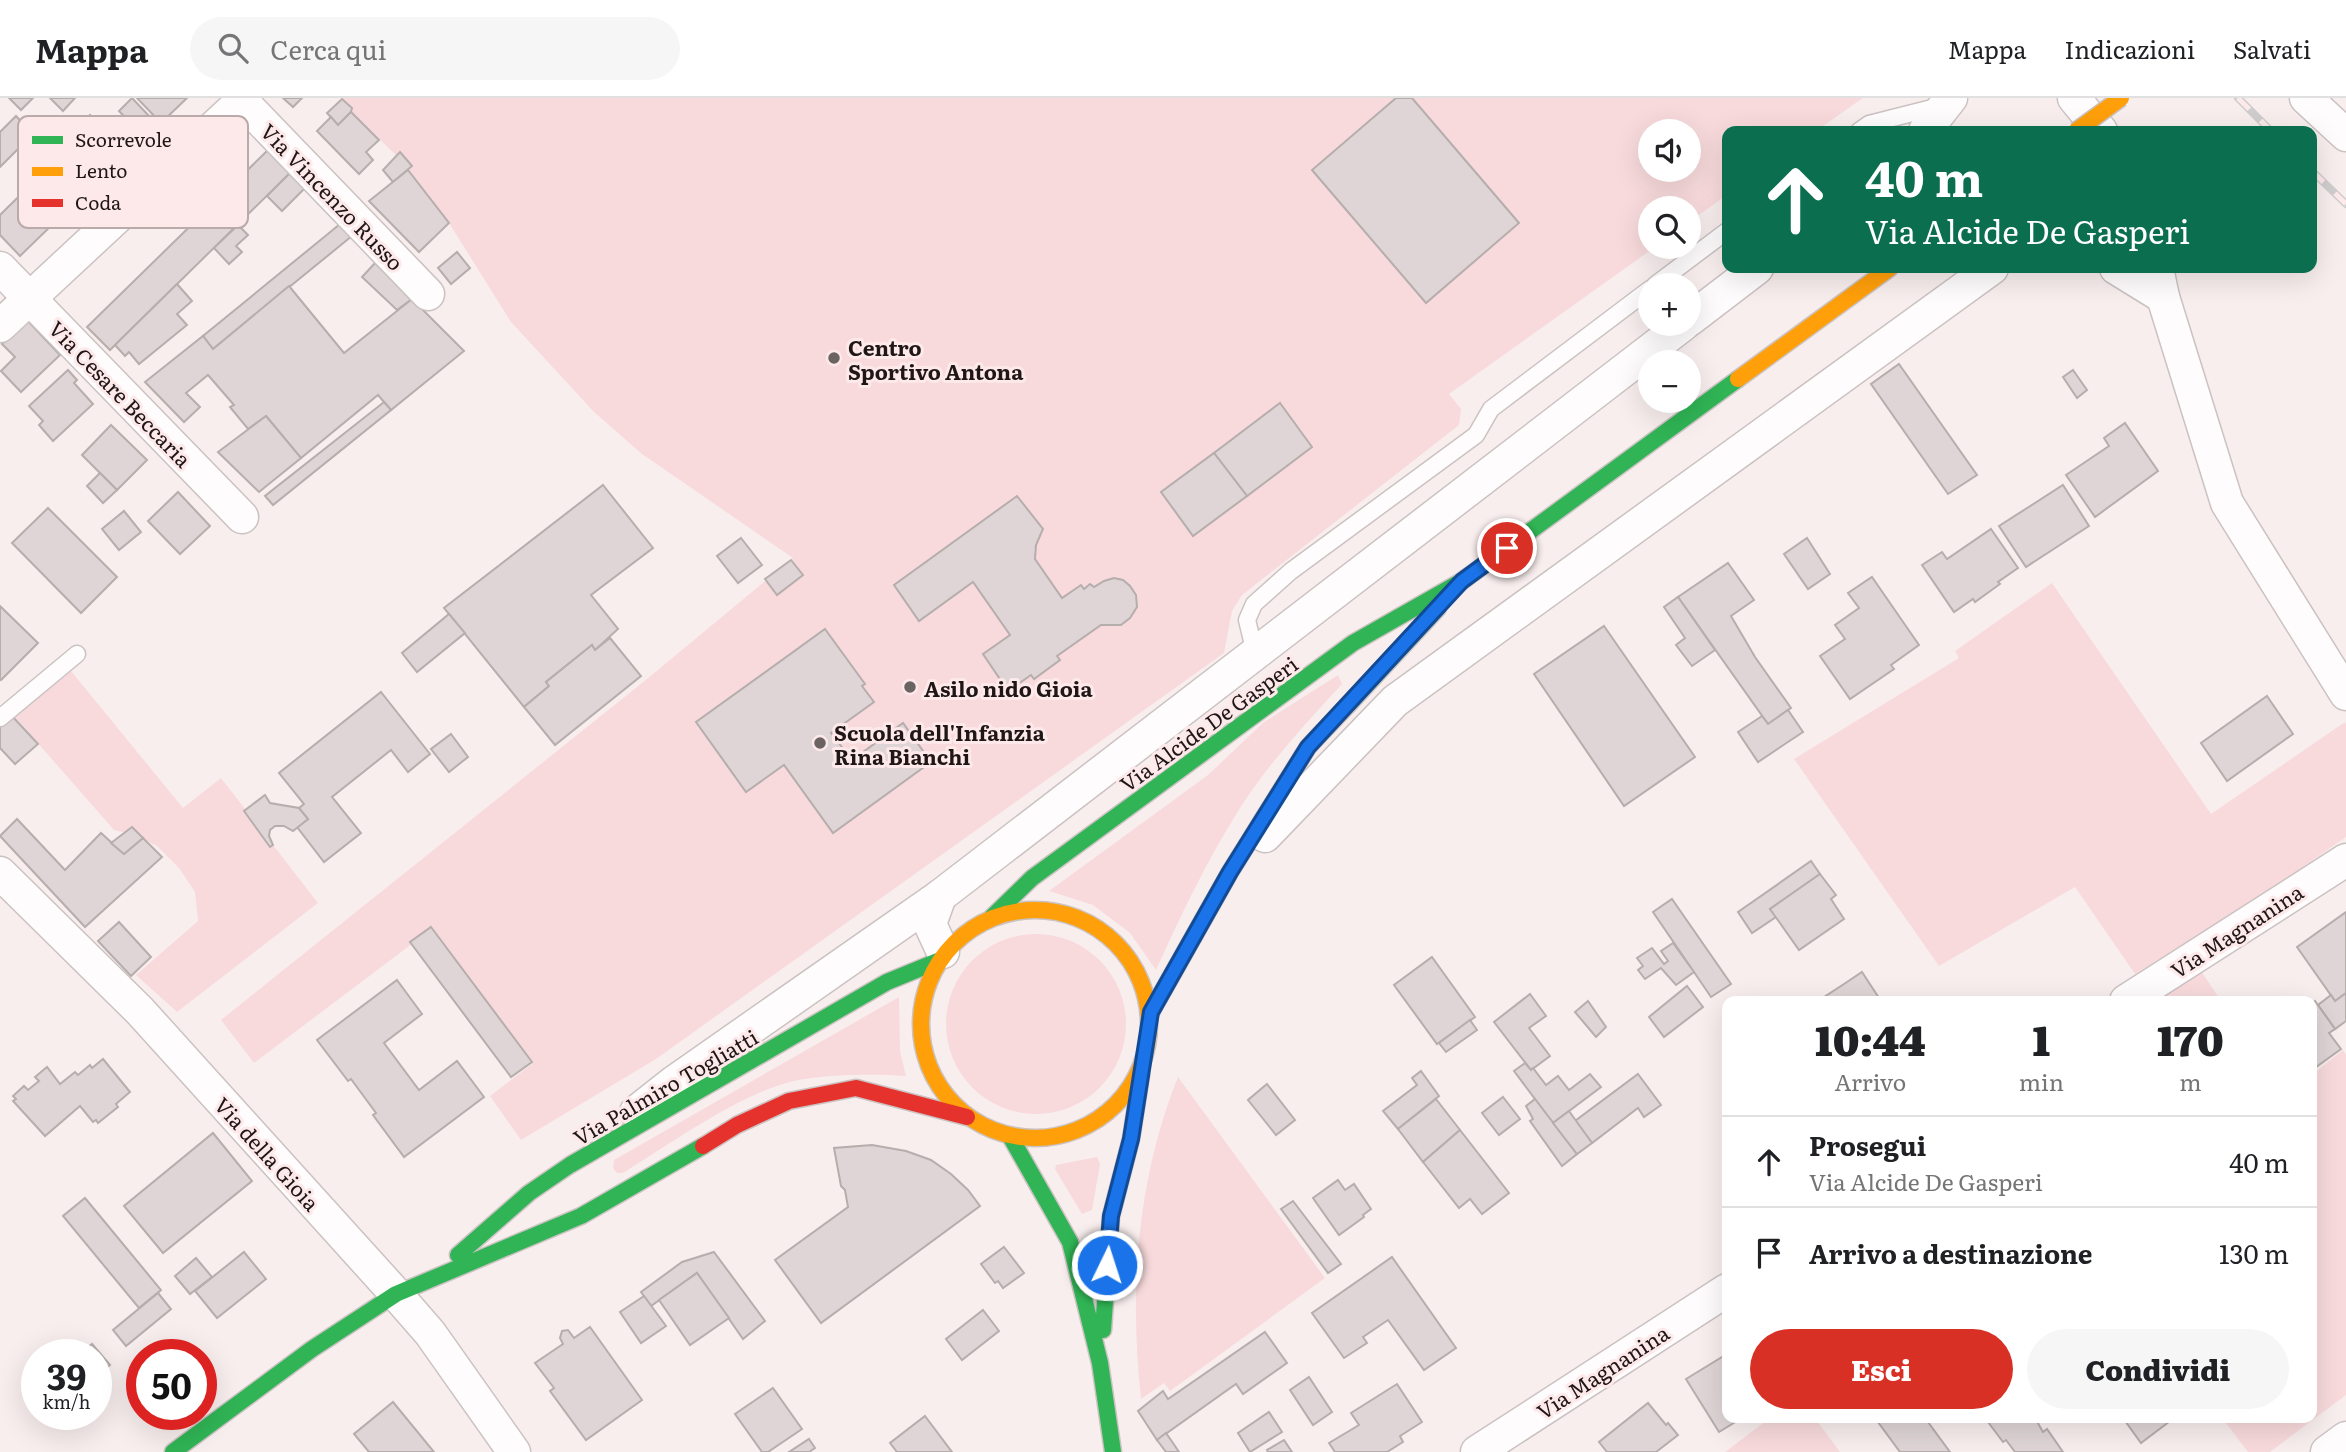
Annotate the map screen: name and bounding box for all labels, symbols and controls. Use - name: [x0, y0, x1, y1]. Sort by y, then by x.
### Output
- search box: [190, 17, 680, 80]
- text: Mappa: [35, 24, 148, 73]
- icon: search: [214, 29, 252, 67]
- text: Cerca qui: [270, 29, 386, 68]
- text: Mappa: [1948, 31, 2026, 66]
- text: Indicazioni: [2064, 31, 2195, 66]
- text: Salvati: [2233, 31, 2311, 66]
- street label: Via Vincenzo Russo: [254, 115, 412, 277]
- legend: [18, 116, 248, 228]
- map controls: [1638, 119, 1701, 413]
- button: sound: [1638, 119, 1701, 182]
- text: Scorrevole: [75, 125, 172, 153]
- text: 40 m: [1865, 139, 1983, 212]
- icon: ahead: [1750, 154, 1841, 245]
- text: Lento: [75, 156, 128, 184]
- text: Coda: [75, 188, 122, 216]
- button: search: [1638, 196, 1701, 259]
- text: Via Alcide De Gasperi: [1865, 206, 2190, 254]
- button: +: [1638, 273, 1701, 336]
- street label: Via Cesare Beccaria: [43, 313, 200, 474]
- place label: Centro Sportivo Antona: [848, 331, 1024, 386]
- marker: Centro Sportivo Antona: [826, 350, 842, 366]
- button: −: [1638, 350, 1701, 413]
- pin: [1477, 518, 1537, 578]
- icon: arrive: [1488, 529, 1526, 567]
- street label: Via Alcide De Gasperi: [1113, 648, 1303, 798]
- place label: Asilo nido Gioia: [924, 672, 1093, 703]
- marker: Asilo nido Gioia: [902, 679, 918, 695]
- place label: Scuola dell'Infanzia Rina Bianchi: [834, 716, 1046, 771]
- marker: Scuola dell'Infanzia Rina Bianchi: [812, 735, 828, 751]
- street label: Via Magnanina: [2164, 875, 2309, 985]
- text: 10:44: [1815, 1007, 1926, 1069]
- text: 1: [2033, 1007, 2050, 1069]
- text: 170: [2157, 1007, 2224, 1069]
- street label: Via Palmiro Togliatti: [567, 1020, 763, 1152]
- text: Arrivo: [1835, 1064, 1906, 1098]
- text: min: [2019, 1064, 2064, 1098]
- text: m: [2179, 1064, 2202, 1098]
- street label: Via della Gioia: [208, 1089, 328, 1217]
- text: Prosegui: [1809, 1125, 1926, 1164]
- text: 40 m: [2229, 1142, 2289, 1181]
- icon: ahead: [1750, 1143, 1788, 1181]
- text: Via Alcide De Gasperi: [1809, 1164, 2043, 1198]
- position arrow: [1070, 1228, 1144, 1302]
- text: Arrivo a destinazione: [1809, 1233, 2093, 1272]
- text: 130 m: [2219, 1233, 2289, 1272]
- icon: arrive: [1750, 1234, 1788, 1272]
- street label: Via Magnanina: [1530, 1316, 1675, 1426]
- button: Esci: [1750, 1329, 2013, 1409]
- button: Condividi: [2027, 1329, 2289, 1409]
- speed limit sign: 50: [126, 1339, 217, 1430]
- text: 39: [47, 1349, 86, 1401]
- text: km/h: [43, 1388, 90, 1415]

